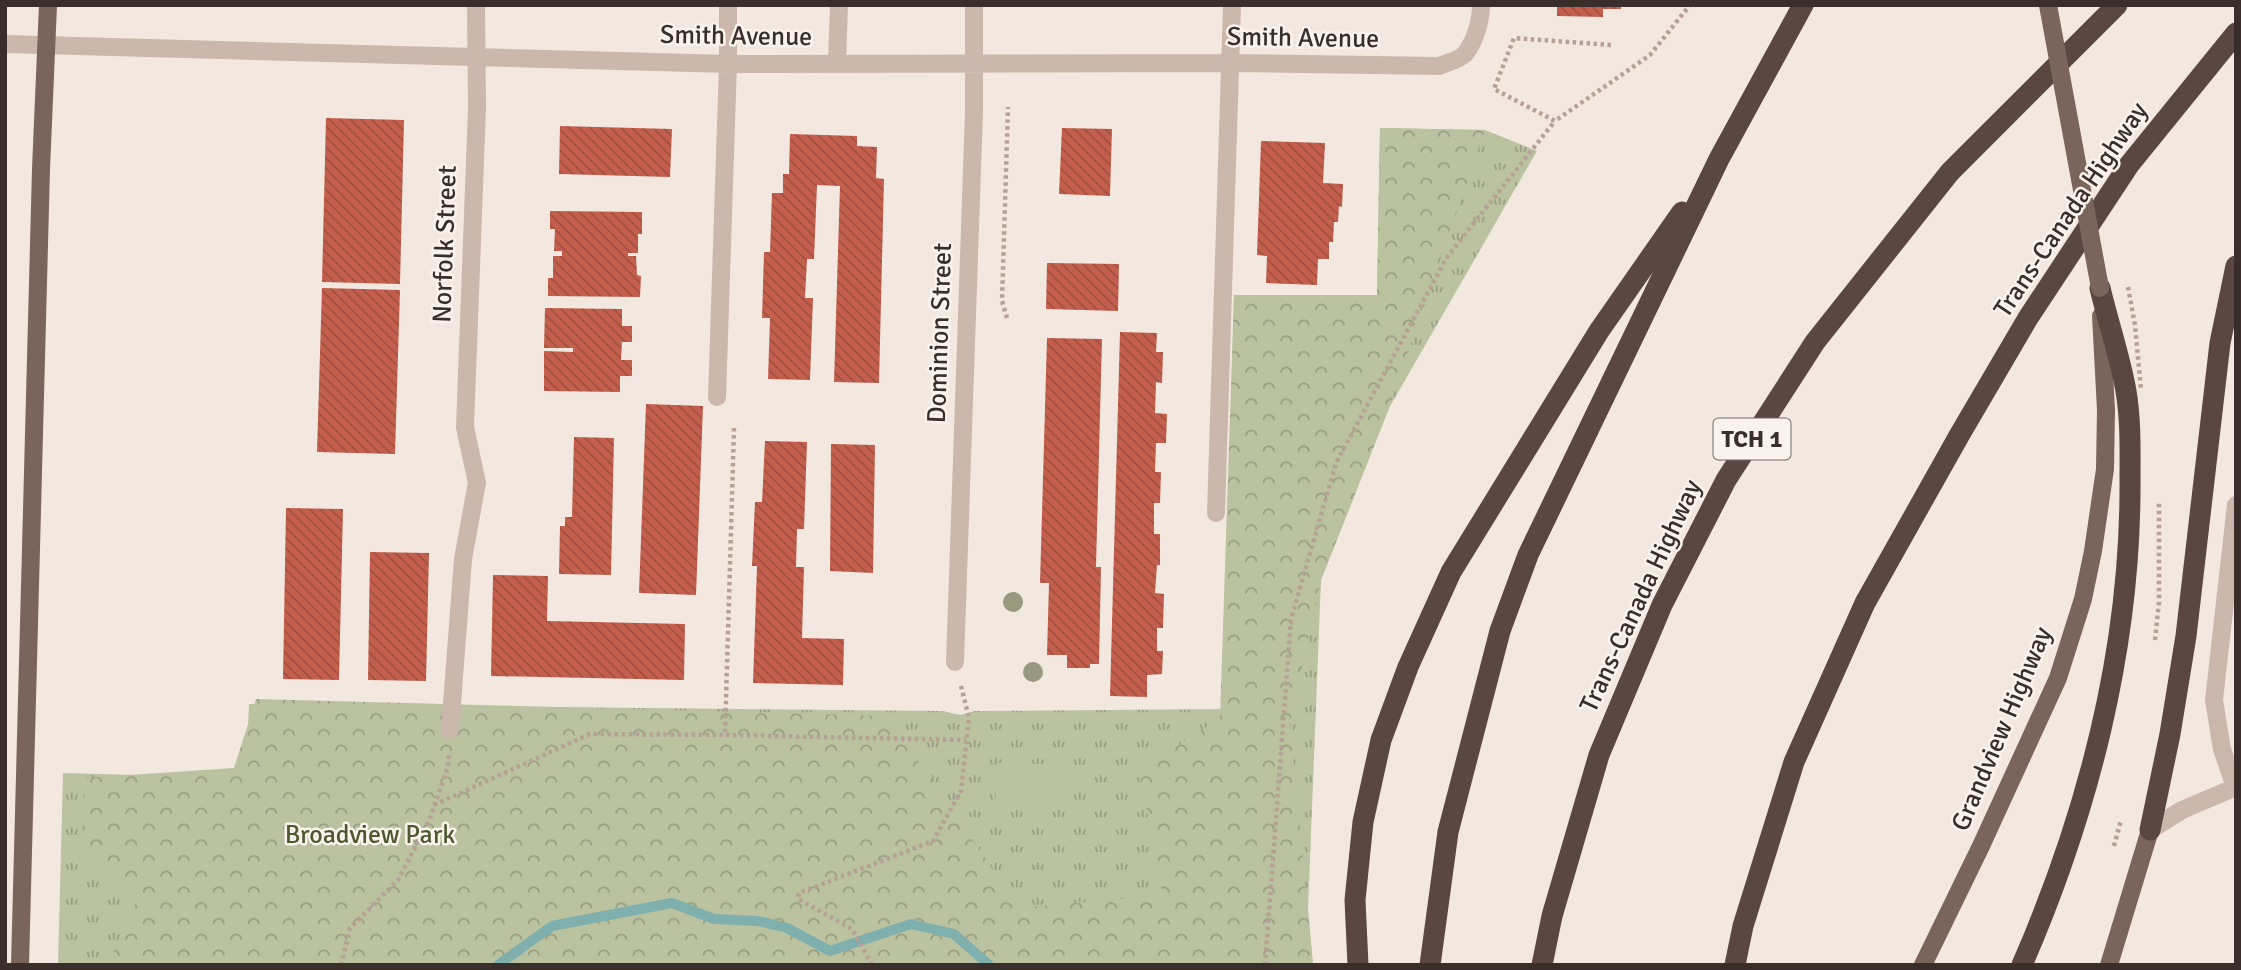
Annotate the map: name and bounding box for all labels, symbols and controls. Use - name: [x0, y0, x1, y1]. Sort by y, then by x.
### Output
- street label: Smith Avenue: [660, 19, 812, 53]
- street label: Smith Avenue: [1227, 21, 1379, 55]
- street label: Trans-Canada Highway: [1987, 96, 2155, 324]
- street label: Norfolk Street: [426, 165, 464, 323]
- street label: Dominion Street: [921, 242, 959, 424]
- road number: TCH 1: [1714, 418, 1790, 460]
- street label: Trans-Canada Highway: [1573, 475, 1709, 717]
- street label: Grandview Highway: [1945, 622, 2059, 836]
- park label: Broadview Park: [285, 819, 455, 851]

